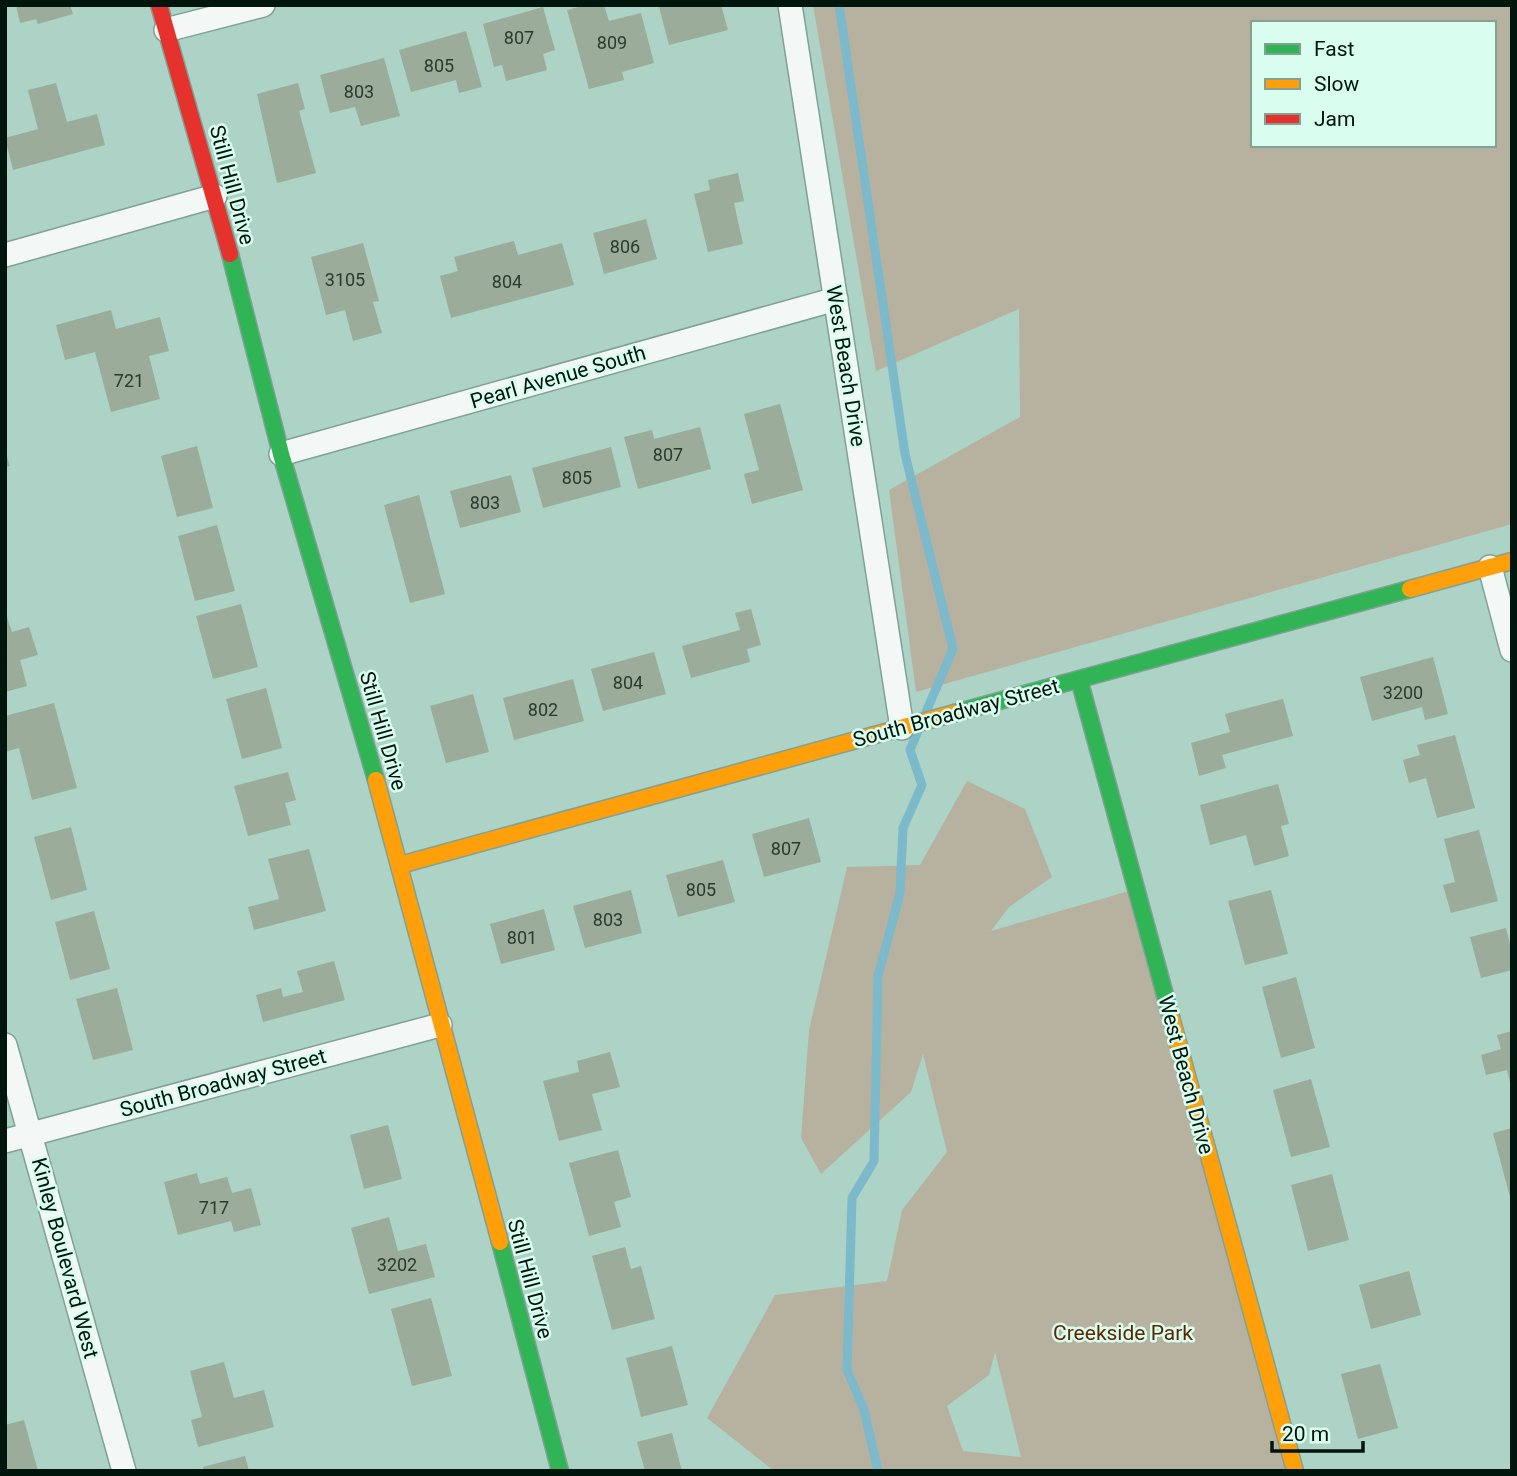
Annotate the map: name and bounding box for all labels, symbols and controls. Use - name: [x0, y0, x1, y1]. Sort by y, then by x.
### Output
- legend: [1251, 21, 1496, 147]
- house number: 807: [504, 27, 534, 48]
- house number: 809: [597, 32, 627, 53]
- text: Fast: [1314, 37, 1355, 61]
- house number: 805: [424, 55, 454, 76]
- text: Slow: [1314, 72, 1360, 96]
- house number: 803: [344, 81, 374, 102]
- text: Jam: [1314, 107, 1355, 131]
- street label: Still Hill Drive: [205, 123, 259, 247]
- house number: 806: [610, 236, 640, 257]
- house number: 3105: [325, 269, 365, 290]
- house number: 804: [492, 271, 522, 292]
- street label: West Beach Drive: [821, 284, 871, 448]
- street label: Pearl Avenue South: [467, 340, 649, 414]
- house number: 721: [114, 370, 144, 391]
- house number: 807: [653, 444, 683, 465]
- house number: 805: [562, 467, 592, 488]
- house number: 803: [470, 492, 500, 513]
- street label: Still Hill Drive: [355, 669, 411, 793]
- house number: 804: [613, 672, 643, 693]
- street label: South Broadway Street: [850, 674, 1062, 752]
- house number: 3200: [1383, 682, 1423, 703]
- house number: 802: [528, 699, 558, 720]
- house number: 807: [771, 838, 801, 859]
- house number: 805: [686, 879, 716, 900]
- house number: 803: [593, 909, 623, 930]
- house number: 801: [507, 927, 537, 948]
- street label: West Beach Drive: [1153, 993, 1219, 1157]
- street label: South Broadway Street: [117, 1044, 329, 1122]
- street label: Kinley Boulevard West: [27, 1155, 103, 1361]
- house number: 717: [199, 1197, 229, 1218]
- street label: Still Hill Drive: [503, 1217, 557, 1341]
- house number: 3202: [377, 1254, 417, 1275]
- park label: Creekside Park: [1053, 1321, 1193, 1345]
- scale bar: [1272, 1410, 1363, 1454]
- text: 20 m: [1282, 1422, 1329, 1446]

